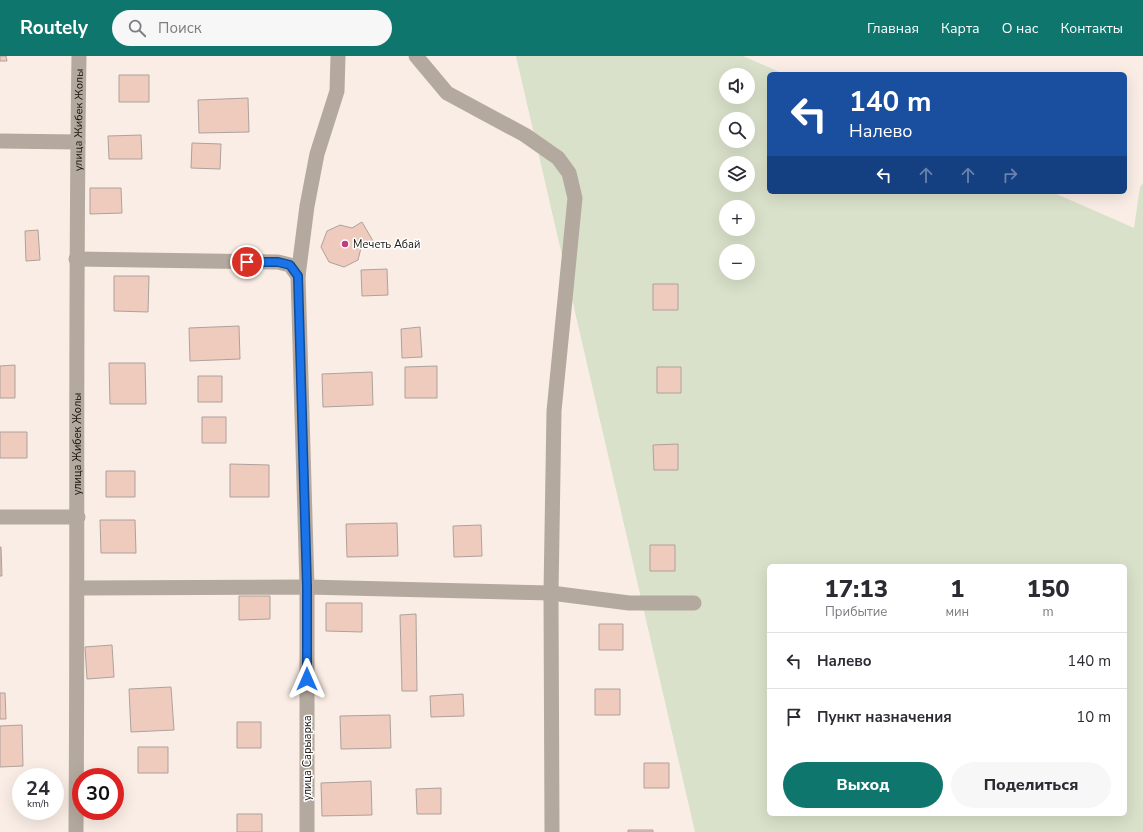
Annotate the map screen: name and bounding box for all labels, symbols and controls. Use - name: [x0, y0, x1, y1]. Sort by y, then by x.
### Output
- search box: [112, 10, 392, 46]
- text: Routely: [20, 15, 88, 41]
- icon: search: [126, 17, 148, 39]
- text: Поиск: [158, 18, 202, 38]
- text: Главная: [867, 19, 919, 38]
- text: Карта: [941, 19, 980, 38]
- text: О нас: [1002, 19, 1038, 38]
- text: Контакты: [1060, 19, 1123, 38]
- map controls: [719, 68, 755, 280]
- button: sound: [719, 68, 755, 104]
- street label: улица Жибек Жолы: [70, 69, 86, 171]
- text: 140 m: [849, 83, 932, 121]
- icon: left: [783, 88, 835, 140]
- button: search: [719, 112, 755, 148]
- text: Налево: [849, 119, 913, 143]
- button: layers: [719, 156, 755, 192]
- icon: left: [873, 164, 895, 186]
- icon: ahead: [915, 164, 937, 186]
- icon: ahead: [957, 164, 979, 186]
- icon: right: [999, 164, 1021, 186]
- button: +: [719, 200, 755, 236]
- place label: Мечеть Абай: [353, 237, 420, 252]
- marker: Мечеть Абай: [340, 239, 350, 249]
- button: −: [719, 244, 755, 280]
- pin: [230, 245, 264, 279]
- icon: arrive: [236, 251, 258, 273]
- street label: улица Жибек Жолы: [69, 393, 84, 495]
- text: 17:13: [824, 573, 888, 605]
- text: 1: [950, 573, 965, 605]
- text: 150: [1026, 573, 1070, 605]
- text: Прибытие: [825, 603, 887, 621]
- text: мин: [945, 603, 969, 621]
- text: m: [1043, 603, 1054, 621]
- icon: left: [783, 650, 805, 672]
- text: Налево: [817, 651, 872, 671]
- text: 140 m: [1067, 651, 1111, 671]
- position arrow: [286, 658, 328, 700]
- icon: arrive: [783, 706, 805, 728]
- text: Пункт назначения: [817, 707, 952, 727]
- text: 10 m: [1076, 707, 1111, 727]
- street label: улица Сарыарка: [300, 715, 315, 801]
- button: Выход: [783, 762, 943, 808]
- button: Поделиться: [951, 762, 1111, 808]
- speed limit sign: 30: [72, 768, 124, 820]
- text: 24: [26, 775, 50, 802]
- text: km/h: [27, 797, 49, 811]

